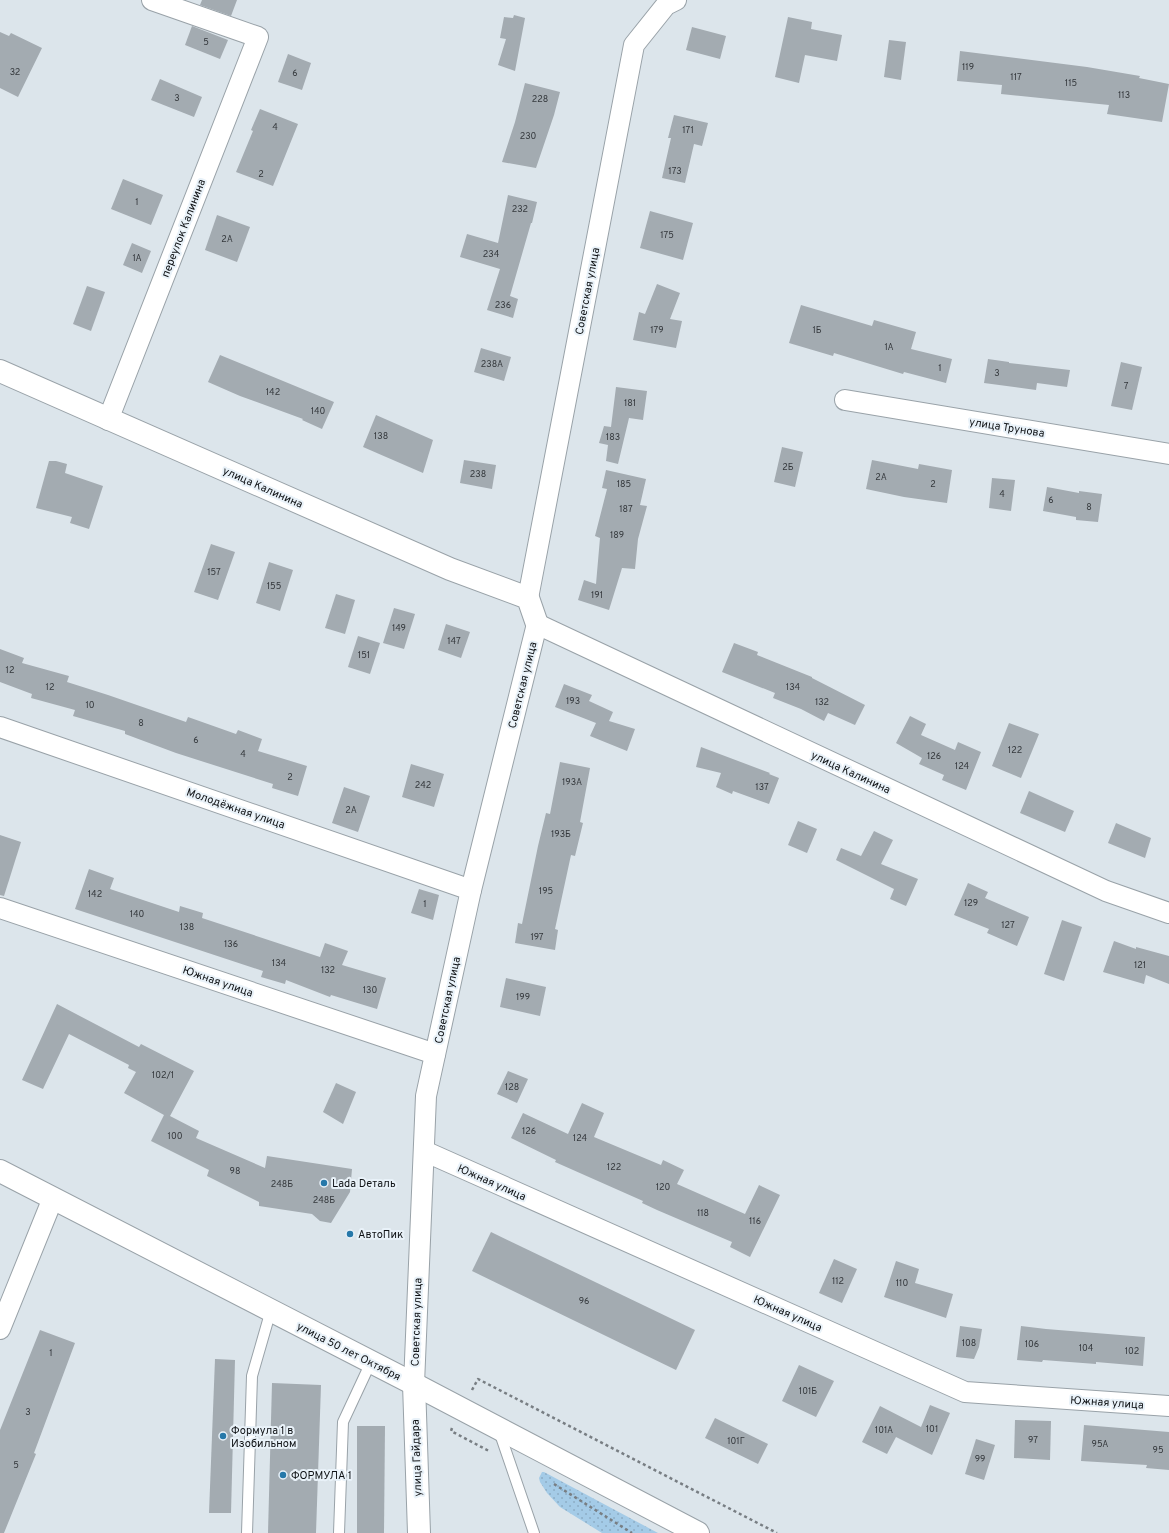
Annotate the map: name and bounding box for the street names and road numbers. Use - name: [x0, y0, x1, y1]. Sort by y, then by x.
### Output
- street label: переулок Калинина: [159, 177, 209, 279]
- street label: Советская улица: [573, 246, 603, 336]
- street label: улица Трунова: [968, 415, 1046, 441]
- street label: улица Калинина: [220, 464, 305, 512]
- street label: Советская улица: [505, 640, 541, 730]
- street label: улица Калинина: [809, 748, 893, 798]
- street label: Молодёжная улица: [185, 786, 287, 832]
- street label: Советская улица: [432, 955, 464, 1045]
- street label: Южная улица: [181, 963, 255, 1001]
- street label: Южная улица: [455, 1162, 528, 1204]
- street label: Советская улица: [408, 1277, 426, 1367]
- street label: Южная улица: [751, 1293, 824, 1335]
- street label: улица 50 лет Октября: [294, 1320, 403, 1384]
- street label: Южная улица: [1070, 1393, 1144, 1413]
- street label: улица Гайдара: [409, 1419, 425, 1497]

